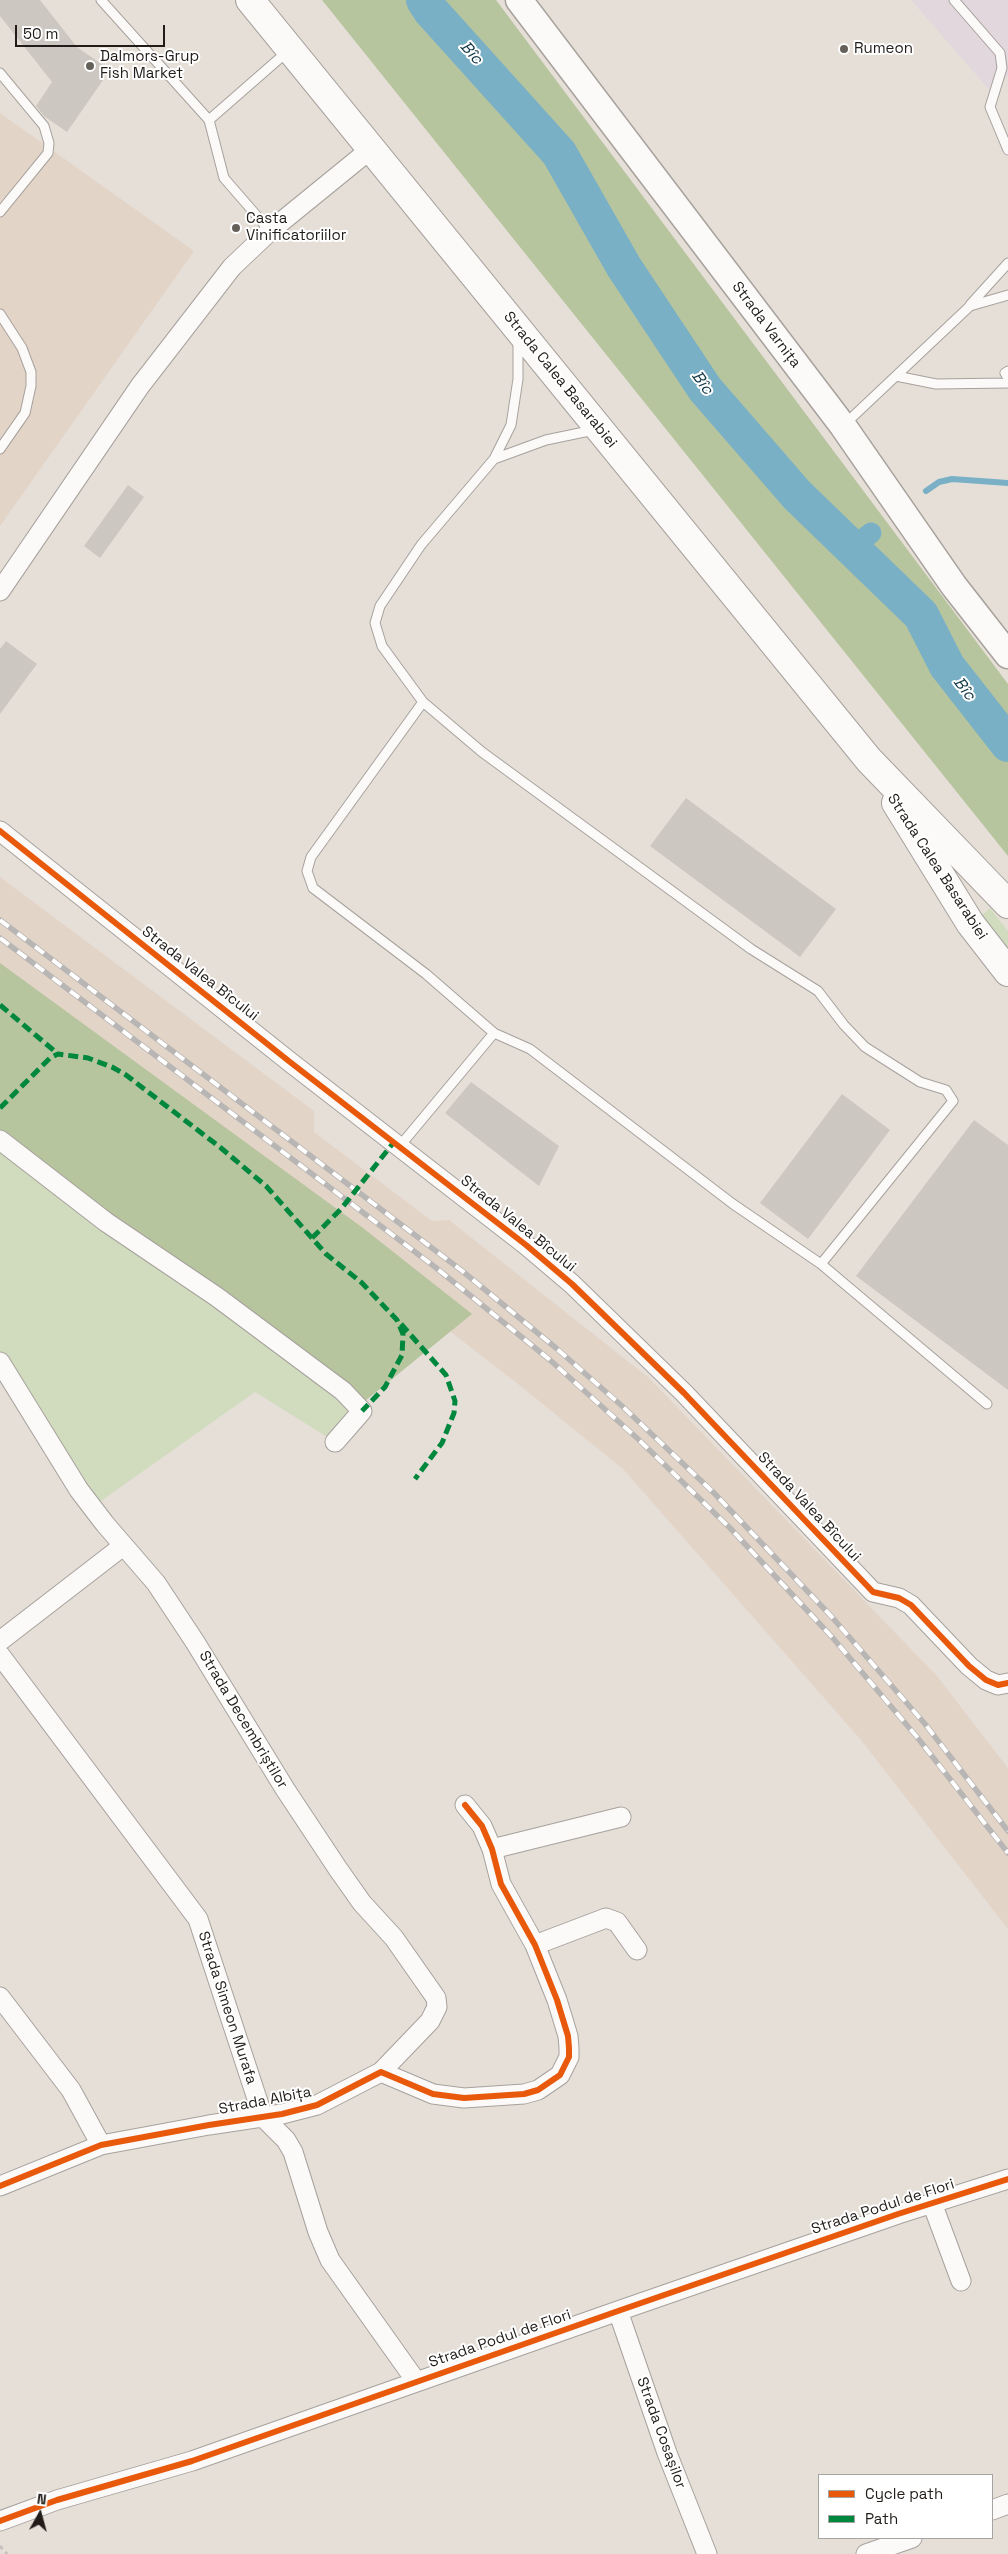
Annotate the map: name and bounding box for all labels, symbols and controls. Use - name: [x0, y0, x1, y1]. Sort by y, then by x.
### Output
- scale bar: [18, 15, 168, 47]
- text: 50 m: [23, 24, 58, 43]
- water label: Bîc: [456, 37, 486, 69]
- place label: Rumeon: [854, 40, 913, 58]
- marker: Rumeon: [838, 43, 850, 55]
- place label: Dalmors-Grup Fish Market: [100, 48, 199, 83]
- marker: Dalmors-Grup Fish Market: [84, 60, 96, 72]
- place label: Casta Vinificatoriilor: [246, 210, 346, 245]
- marker: Casta Vinificatoriilor: [230, 222, 242, 234]
- street label: Strada Varnița: [728, 278, 804, 372]
- street label: Strada Calea Basarabiei: [499, 308, 621, 452]
- water label: Bîc: [687, 367, 717, 399]
- water label: Bîc: [949, 673, 979, 705]
- street label: Strada Calea Basarabiei: [883, 791, 991, 943]
- street label: Strada Valea Bîcului: [138, 923, 262, 1025]
- street label: Strada Valea Bîcului: [457, 1172, 579, 1276]
- street label: Strada Valea Bîcului: [754, 1448, 864, 1566]
- street label: Strada Decembriștilor: [195, 1648, 291, 1792]
- street label: Strada Simeon Murafa: [194, 1929, 260, 2087]
- street label: Strada Albița: [217, 2083, 313, 2119]
- street label: Strada Podul de Flori: [809, 2175, 957, 2239]
- street label: Strada Podul de Flori: [427, 2306, 573, 2372]
- street label: Strada Cosașilor: [632, 2375, 690, 2491]
- legend: [818, 2474, 993, 2539]
- text: Cycle path: [865, 2484, 943, 2503]
- north arrow: [15, 2489, 65, 2539]
- text: N: [36, 2490, 48, 2509]
- text: Path: [865, 2509, 898, 2528]

